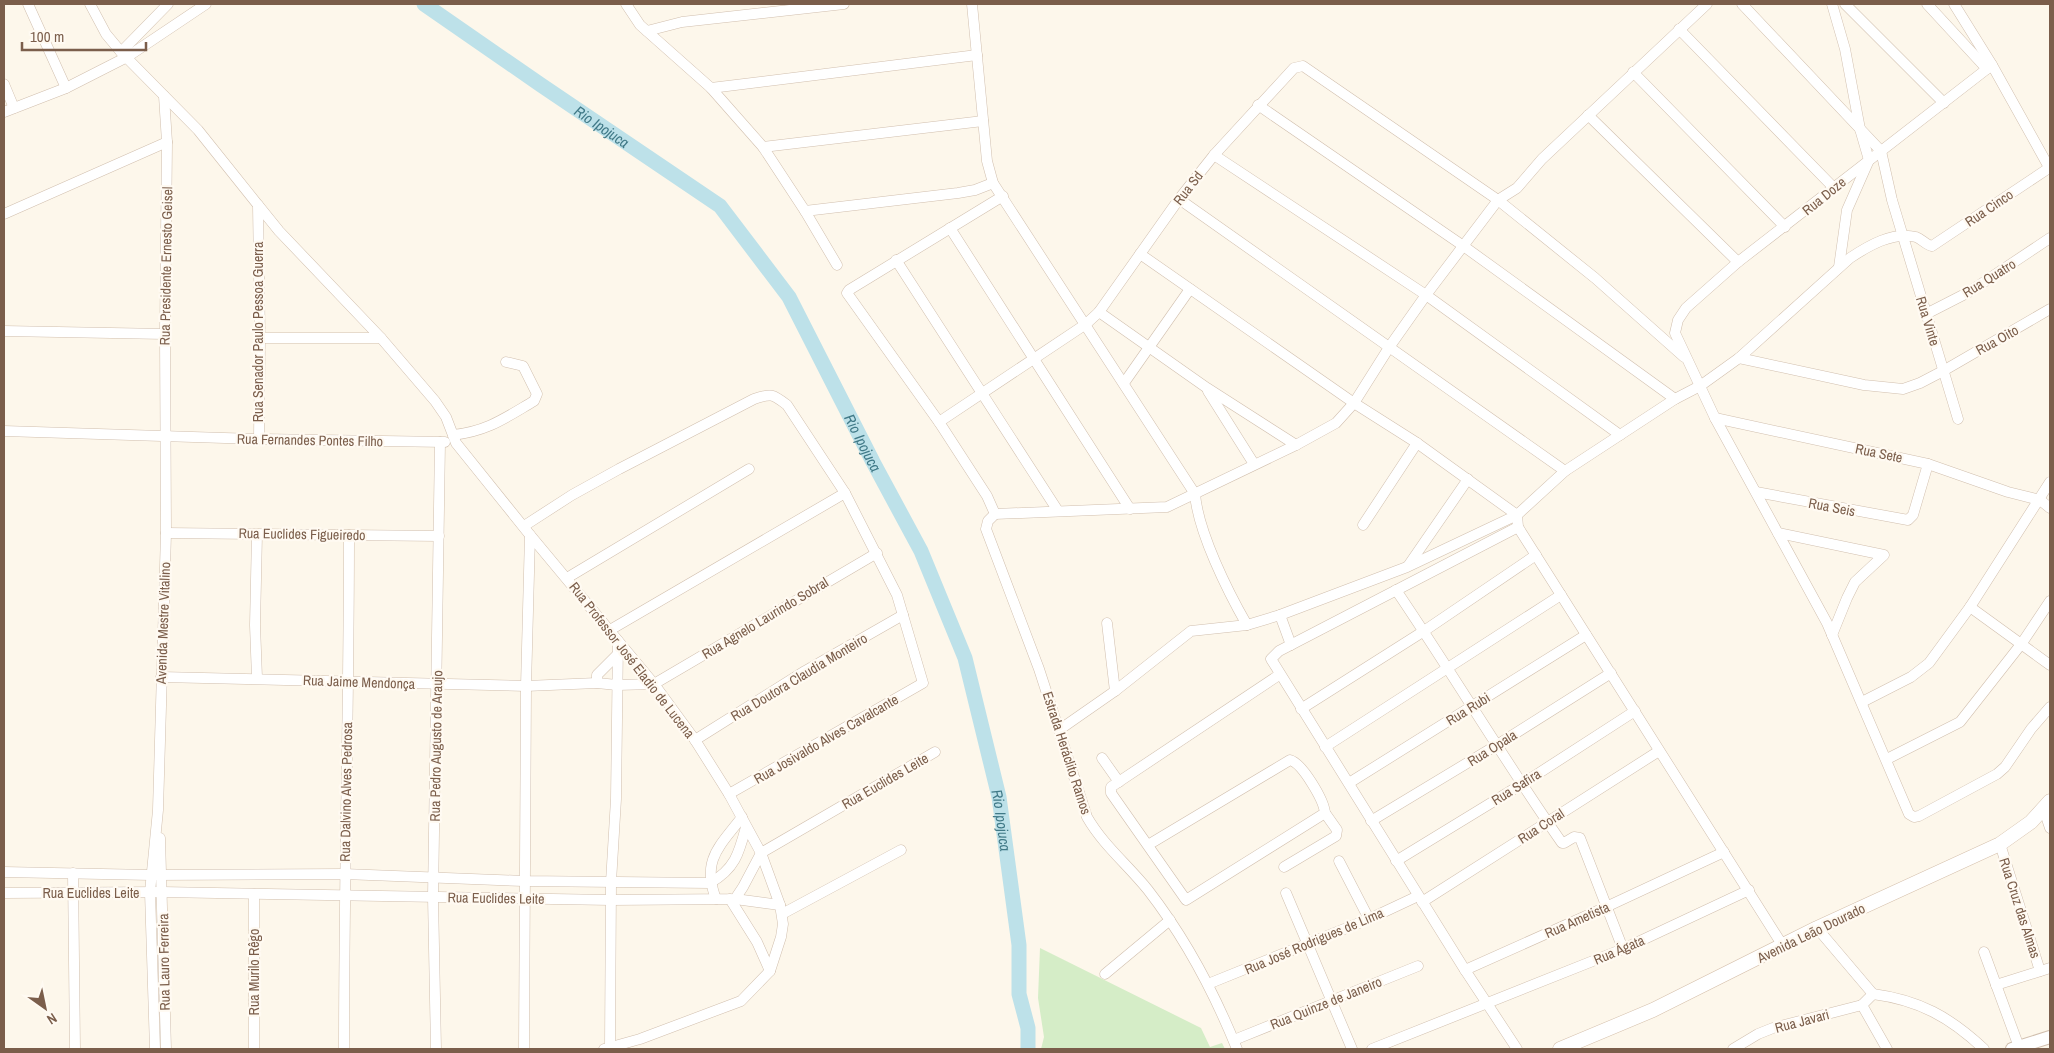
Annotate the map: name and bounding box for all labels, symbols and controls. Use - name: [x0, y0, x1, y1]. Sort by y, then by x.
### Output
- scale bar: [22, 20, 146, 52]
- text: 100 m: [30, 26, 64, 47]
- water label: Rio Ipojuca: [570, 100, 634, 152]
- street label: Rua Sd: [1169, 167, 1207, 209]
- street label: Rua Doze: [1799, 173, 1849, 219]
- street label: Rua Cinco: [1961, 185, 2017, 231]
- street label: Rua Presidente Ernesto Geisel: [156, 186, 176, 346]
- street label: Rua Senador Paulo Pessoa Guerra: [249, 241, 267, 422]
- street label: Rua Quatro: [1959, 255, 2019, 301]
- street label: Rua Vinte: [1912, 294, 1944, 348]
- street label: Rua Oito: [1973, 321, 2021, 359]
- water label: Rio Ipojuca: [840, 410, 887, 475]
- street label: Rua Fernandes Pontes Filho: [237, 430, 383, 450]
- street label: Rua Sete: [1854, 439, 1904, 467]
- street label: Rua Seis: [1807, 494, 1857, 520]
- street label: Rua Euclides Figueiredo: [238, 524, 366, 544]
- street label: Avenida Mestre Vitalino: [152, 562, 174, 685]
- street label: Rua Agnelo Laurindo Sobral: [699, 573, 831, 663]
- street label: Rua Professor José Eladio de Lucena: [565, 578, 699, 742]
- street label: Rua Doutora Claudia Monteiro: [727, 629, 871, 725]
- street label: Rua Pedro Augusto de Araujo: [426, 670, 446, 822]
- street label: Rua Jaime Mendonça: [303, 671, 416, 693]
- street label: Estrada Heráclito Ramos: [1039, 689, 1095, 817]
- street label: Rua Rubi: [1443, 689, 1493, 729]
- street label: Rua Josivaldo Alves Cavalcante: [750, 690, 902, 788]
- street label: Rua Dalvino Alves Pedrosa: [336, 721, 356, 862]
- street label: Rua Opala: [1464, 726, 1521, 770]
- street label: Rua Euclides Leite: [838, 749, 932, 813]
- street label: Rua Safira: [1488, 765, 1545, 809]
- water label: Rio Ipojuca: [987, 787, 1017, 853]
- street label: Rua Coral: [1514, 804, 1568, 848]
- street label: Rua Cruz das Almas: [1995, 855, 2045, 961]
- street label: Rua Euclides Leite: [42, 884, 140, 902]
- street label: Rua Euclides Leite: [447, 888, 545, 908]
- street label: Rua Ametista: [1542, 898, 1613, 942]
- street label: Avenida Leão Dourado: [1753, 899, 1868, 967]
- street label: Rua José Rodrigues de Lima: [1242, 903, 1387, 978]
- street label: Rua Lauro Ferreira: [154, 913, 174, 1011]
- street label: Rua Murilo Rêgo: [245, 929, 263, 1015]
- street label: Rua Ágata: [1591, 931, 1648, 969]
- street label: Rua Quinze de Janeiro: [1268, 972, 1384, 1034]
- north arrow: [20, 983, 70, 1033]
- street label: Rua Javari: [1773, 1005, 1831, 1037]
- text: N: [44, 1009, 60, 1029]

